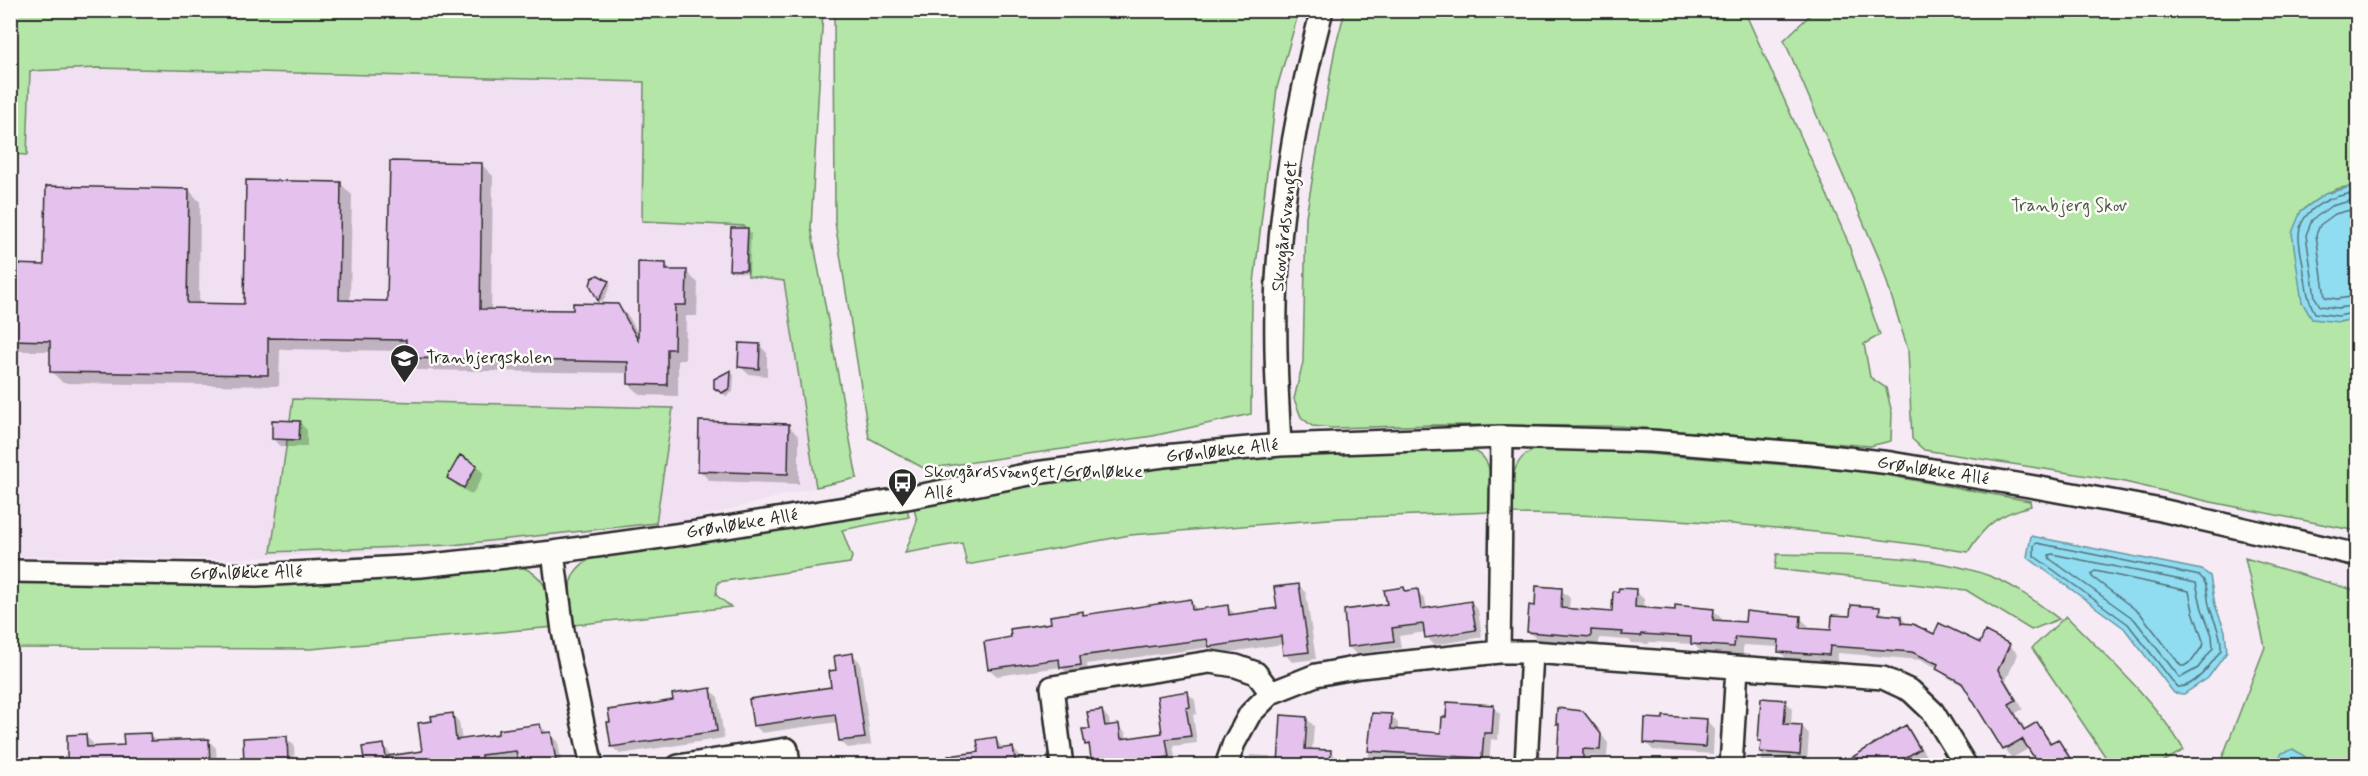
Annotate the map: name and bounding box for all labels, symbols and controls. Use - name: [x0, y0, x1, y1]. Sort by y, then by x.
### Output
- street label: Skovgårdsvænget: [1266, 159, 1306, 293]
- park label: Tranbjerg Skov: [2011, 194, 2127, 218]
- school or university icon: Tranbjergskolen: [389, 342, 421, 384]
- place label: Tranbjergskolen: [426, 346, 553, 370]
- street label: Grønløkke Allé: [1165, 433, 1279, 469]
- street label: Grønløkke Allé: [1875, 450, 1991, 492]
- place label: Skovgårdsvænget/Grønløkke Allé: [924, 460, 1143, 505]
- bus stop icon: Skovgårdsvænget/Grønløkke Allé: [887, 466, 919, 508]
- street label: Grønløkke Allé: [684, 503, 800, 545]
- street label: Grønløkke Allé: [189, 560, 303, 586]

